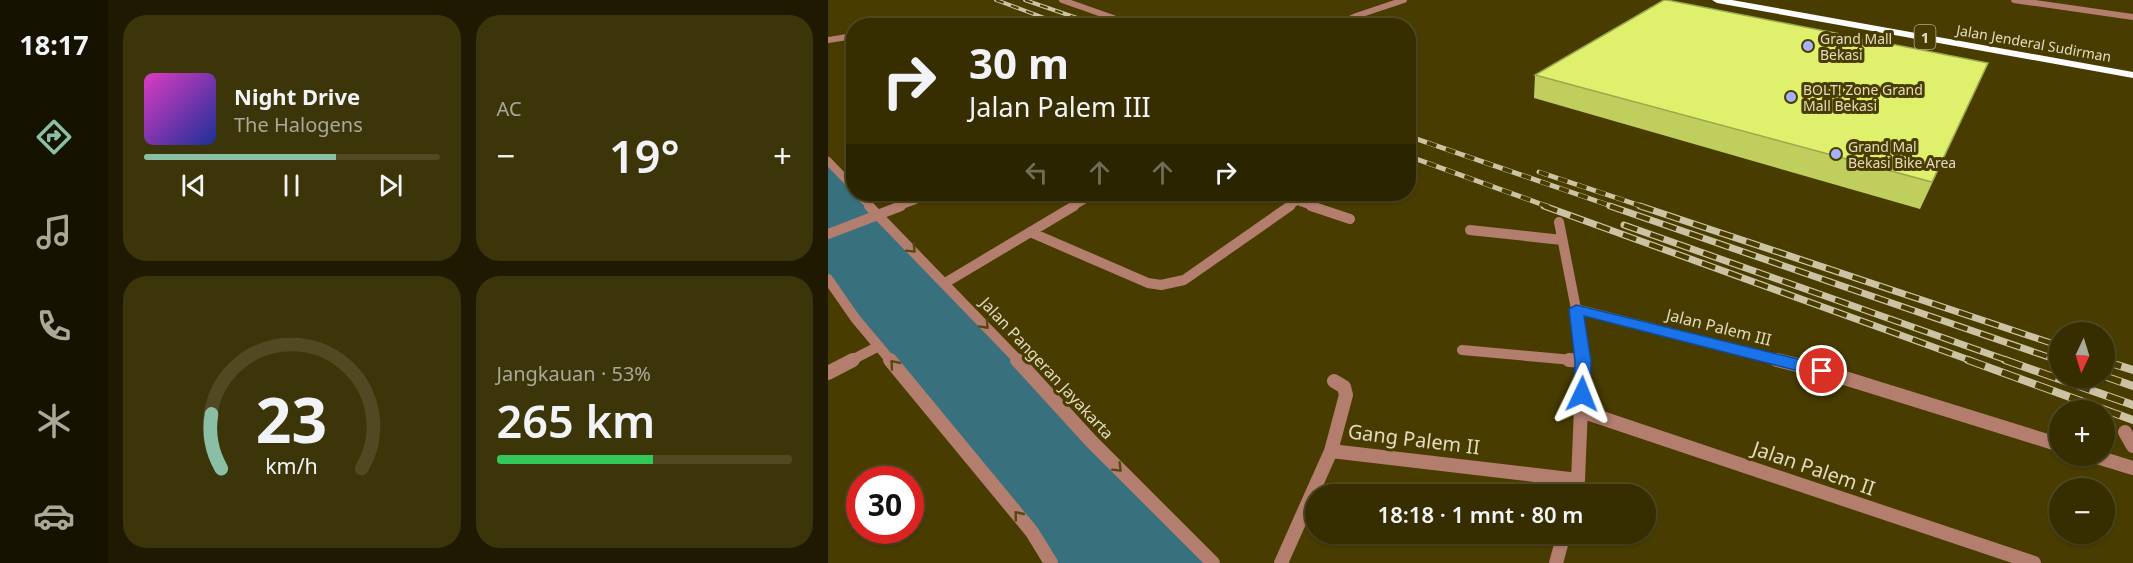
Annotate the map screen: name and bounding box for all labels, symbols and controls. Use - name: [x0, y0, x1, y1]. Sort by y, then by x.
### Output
- street label: Jalan Jenderal Sudirman: [1953, 20, 2113, 66]
- road number: 1: [1914, 25, 1936, 49]
- text: 18:17: [19, 26, 89, 63]
- place label: Grand Mall Bekasi: [1820, 29, 1892, 64]
- text: 30 m: [969, 34, 1069, 91]
- marker: Grand Mall Bekasi: [1801, 39, 1815, 53]
- icon: right: [870, 42, 948, 120]
- place label: BOLT! Zone Grand Mall Bekasi: [1803, 80, 1923, 115]
- text: Night Drive: [234, 81, 360, 111]
- text: Jalan Palem III: [969, 88, 1151, 125]
- marker: BOLT! Zone Grand Mall Bekasi: [1784, 90, 1798, 104]
- text: AC: [497, 95, 522, 122]
- text: The Halogens: [234, 111, 363, 138]
- icon: directions: [33, 116, 75, 158]
- text: 19°: [609, 125, 680, 186]
- text: −: [497, 133, 515, 178]
- text: +: [773, 133, 792, 178]
- place label: Grand Mal Bekasi Bike Area: [1848, 137, 1956, 172]
- marker: Grand Mal Bekasi Bike Area: [1829, 147, 1843, 161]
- icon: left: [1020, 156, 1053, 189]
- icon: ahead: [1083, 156, 1116, 189]
- icon: ahead: [1146, 156, 1179, 189]
- icon: right: [1209, 156, 1242, 189]
- icon: previous: [177, 169, 210, 202]
- icon: pause: [275, 169, 308, 202]
- icon: next: [374, 169, 407, 202]
- icon: music: [33, 211, 75, 253]
- one-way arrow: [904, 242, 915, 253]
- street label: Jalan Pangeran Jayakarta: [974, 291, 1119, 444]
- street label: Jalan Palem III: [1662, 303, 1774, 351]
- icon: phone: [33, 305, 75, 347]
- one-way arrow: [978, 319, 989, 329]
- north arrow: [2049, 322, 2115, 388]
- map controls: [2049, 322, 2115, 544]
- pin: [1796, 345, 1847, 396]
- icon: arrive: [1805, 354, 1838, 387]
- text: Jangkauan · 53%: [497, 360, 651, 387]
- one-way arrow: [890, 360, 901, 371]
- position arrow: [1550, 362, 1614, 426]
- text: 23: [256, 376, 327, 461]
- text: 265 km: [497, 390, 655, 451]
- icon: climate: [33, 400, 75, 442]
- button: +: [2049, 400, 2115, 466]
- street label: Gang Palem II: [1346, 418, 1482, 460]
- street label: Jalan Palem II: [1747, 434, 1879, 502]
- text: km/h: [265, 451, 318, 480]
- one-way arrow: [1111, 461, 1121, 472]
- speed limit sign: 30: [846, 466, 924, 544]
- button: −: [2049, 478, 2115, 544]
- icon: car: [33, 495, 75, 537]
- text: 18:18 · 1 mnt · 80 m: [1378, 499, 1583, 529]
- one-way arrow: [1014, 511, 1025, 522]

